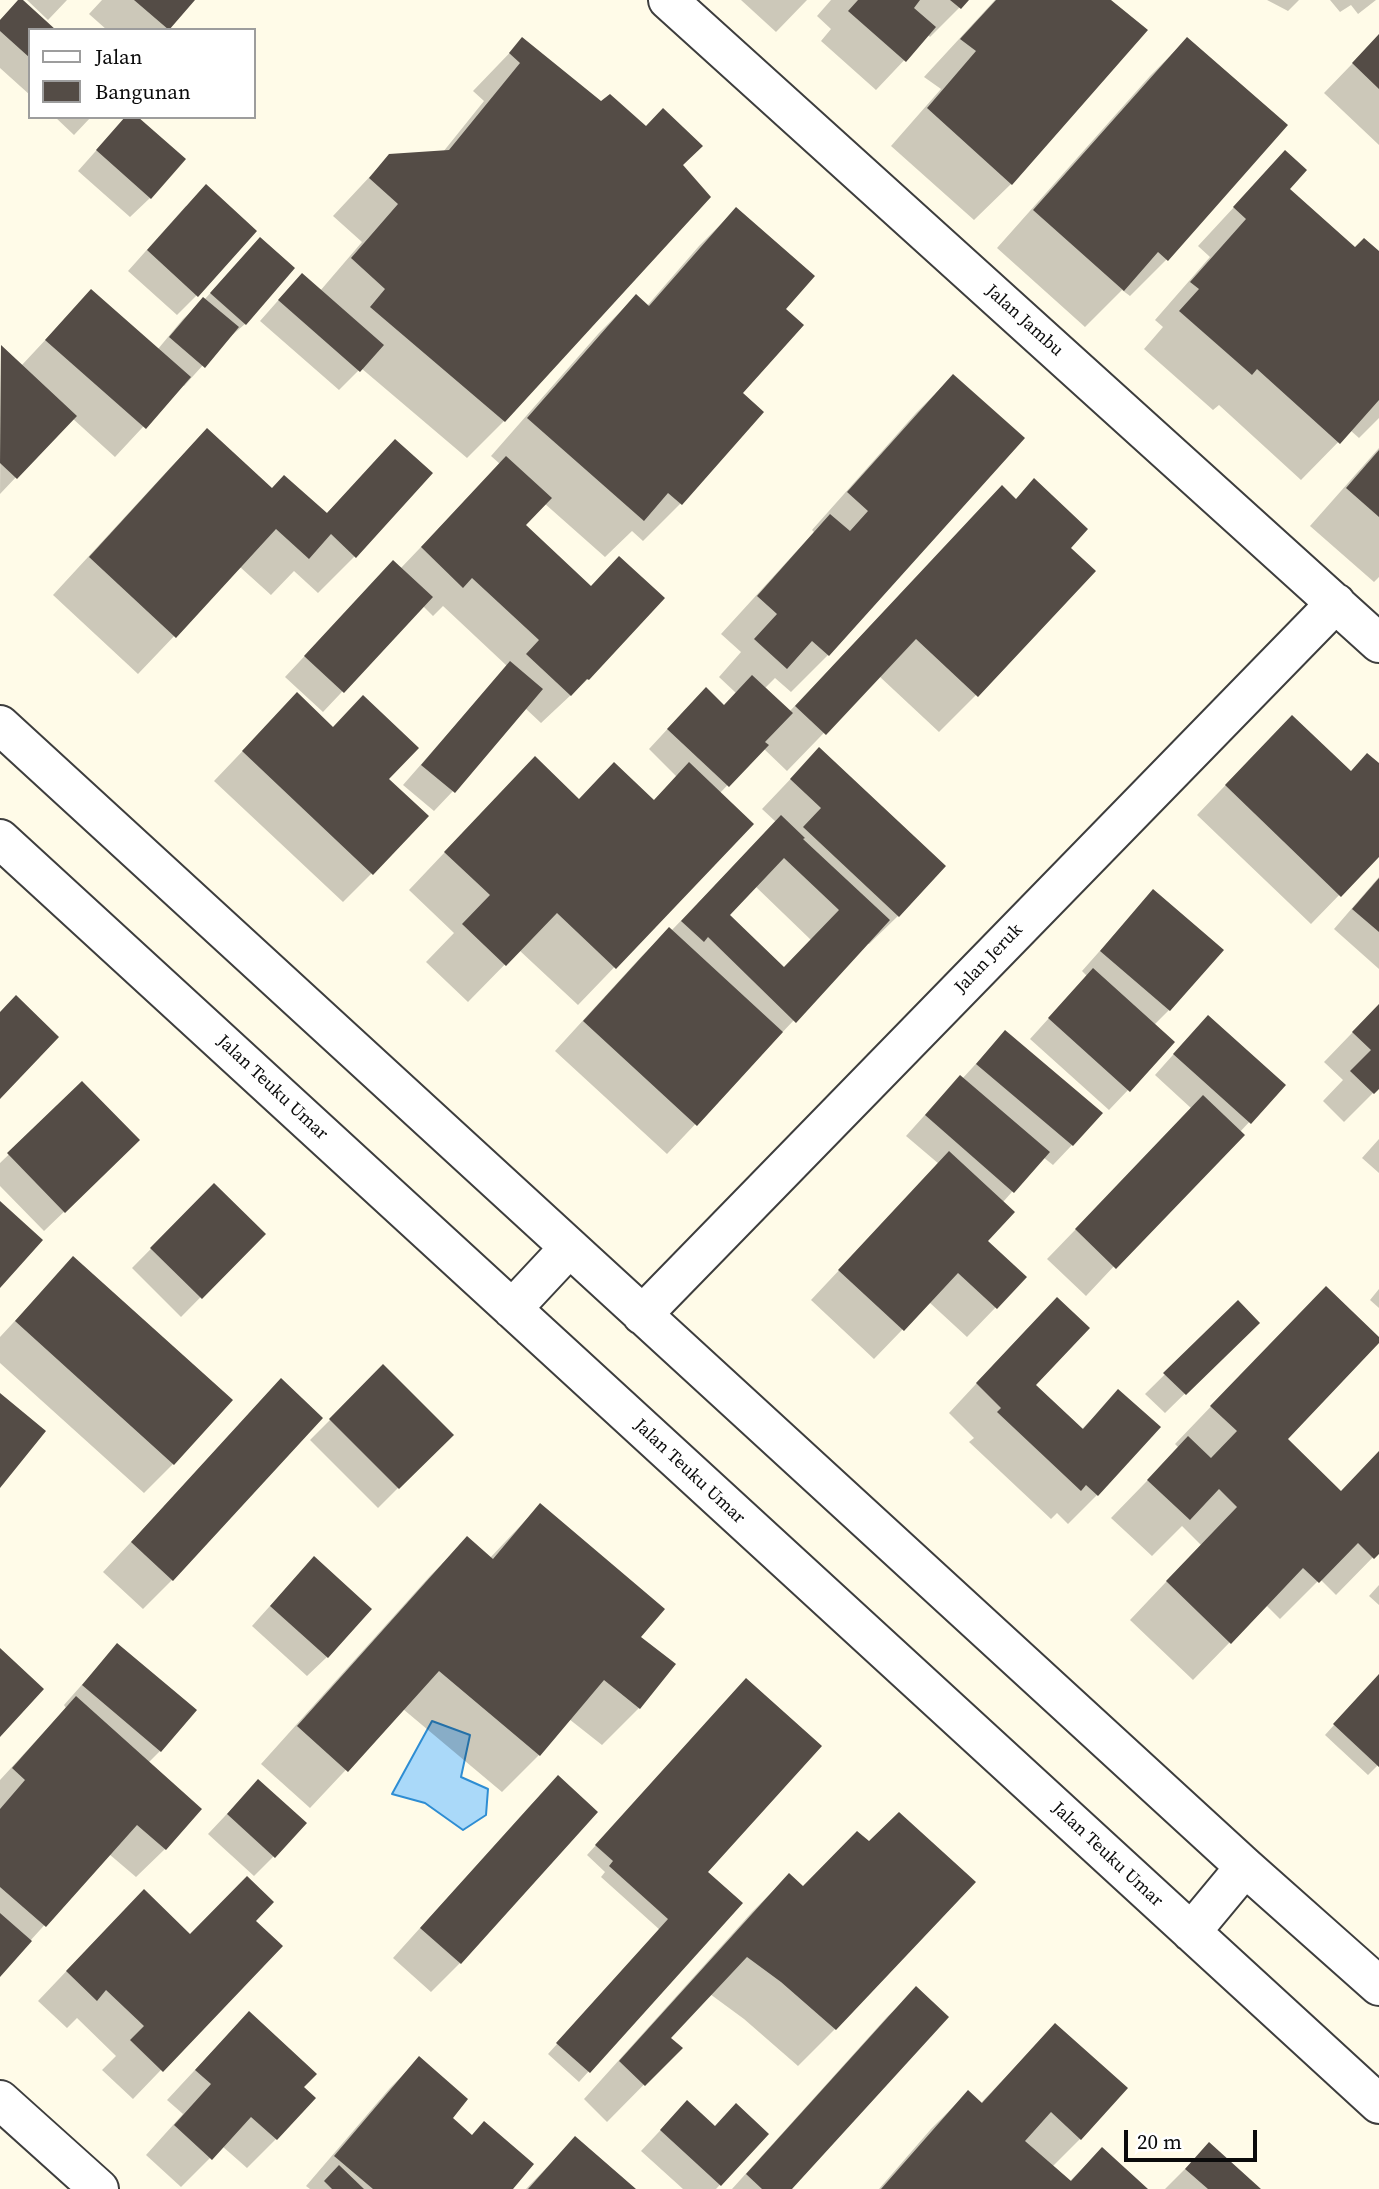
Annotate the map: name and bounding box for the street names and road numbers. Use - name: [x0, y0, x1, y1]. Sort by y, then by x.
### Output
- street label: Jalan Jambu: [981, 281, 1067, 361]
- street label: Jalan Jeruk: [951, 920, 1027, 998]
- street label: Jalan Teuku Umar: [212, 1031, 332, 1145]
- street label: Jalan Teuku Umar: [629, 1415, 749, 1529]
- street label: Jalan Teuku Umar: [1047, 1798, 1167, 1912]

